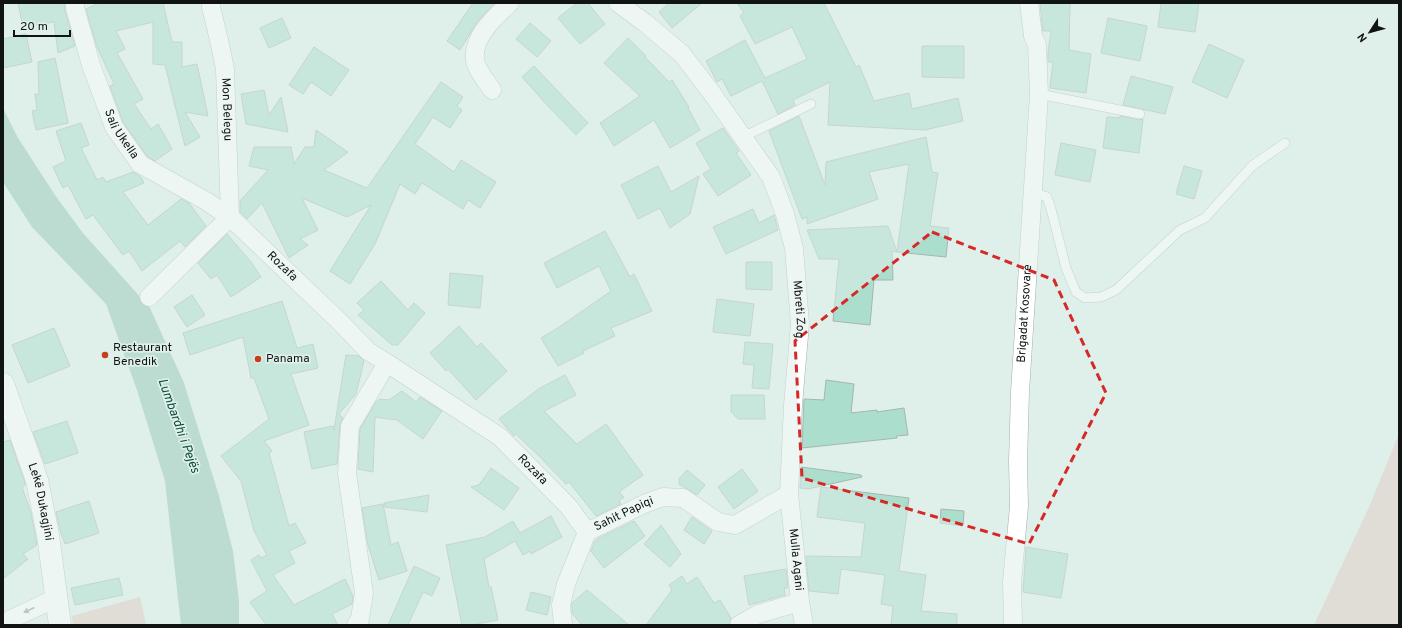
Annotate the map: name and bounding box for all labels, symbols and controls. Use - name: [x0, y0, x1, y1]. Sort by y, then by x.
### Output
- scale bar: [14, 12, 70, 38]
- north arrow: [1350, 12, 1390, 52]
- text: 20 m: [20, 19, 48, 35]
- text: N: [1355, 30, 1371, 45]
- street label: Mon Belegu: [217, 77, 235, 142]
- street label: Sali Ukella: [100, 107, 142, 162]
- street label: Rozafa: [263, 248, 301, 285]
- street label: Brigadat Kosovare: [1014, 264, 1036, 363]
- street label: Mbreti Zog: [789, 280, 808, 339]
- place label: Restaurant Benedik: [113, 340, 172, 370]
- marker: Restaurant Benedik: [100, 350, 110, 360]
- place label: Panama: [266, 351, 310, 367]
- marker: Panama: [253, 354, 263, 364]
- water label: Lumbardhi i Pejës: [153, 376, 203, 476]
- street label: Rozafa: [514, 451, 551, 488]
- street label: Lekë Dukagjini: [24, 461, 57, 542]
- street label: Sahit Papiqi: [591, 493, 656, 535]
- street label: Mulla Agani: [785, 528, 807, 592]
- one-way arrow: [24, 607, 35, 613]

